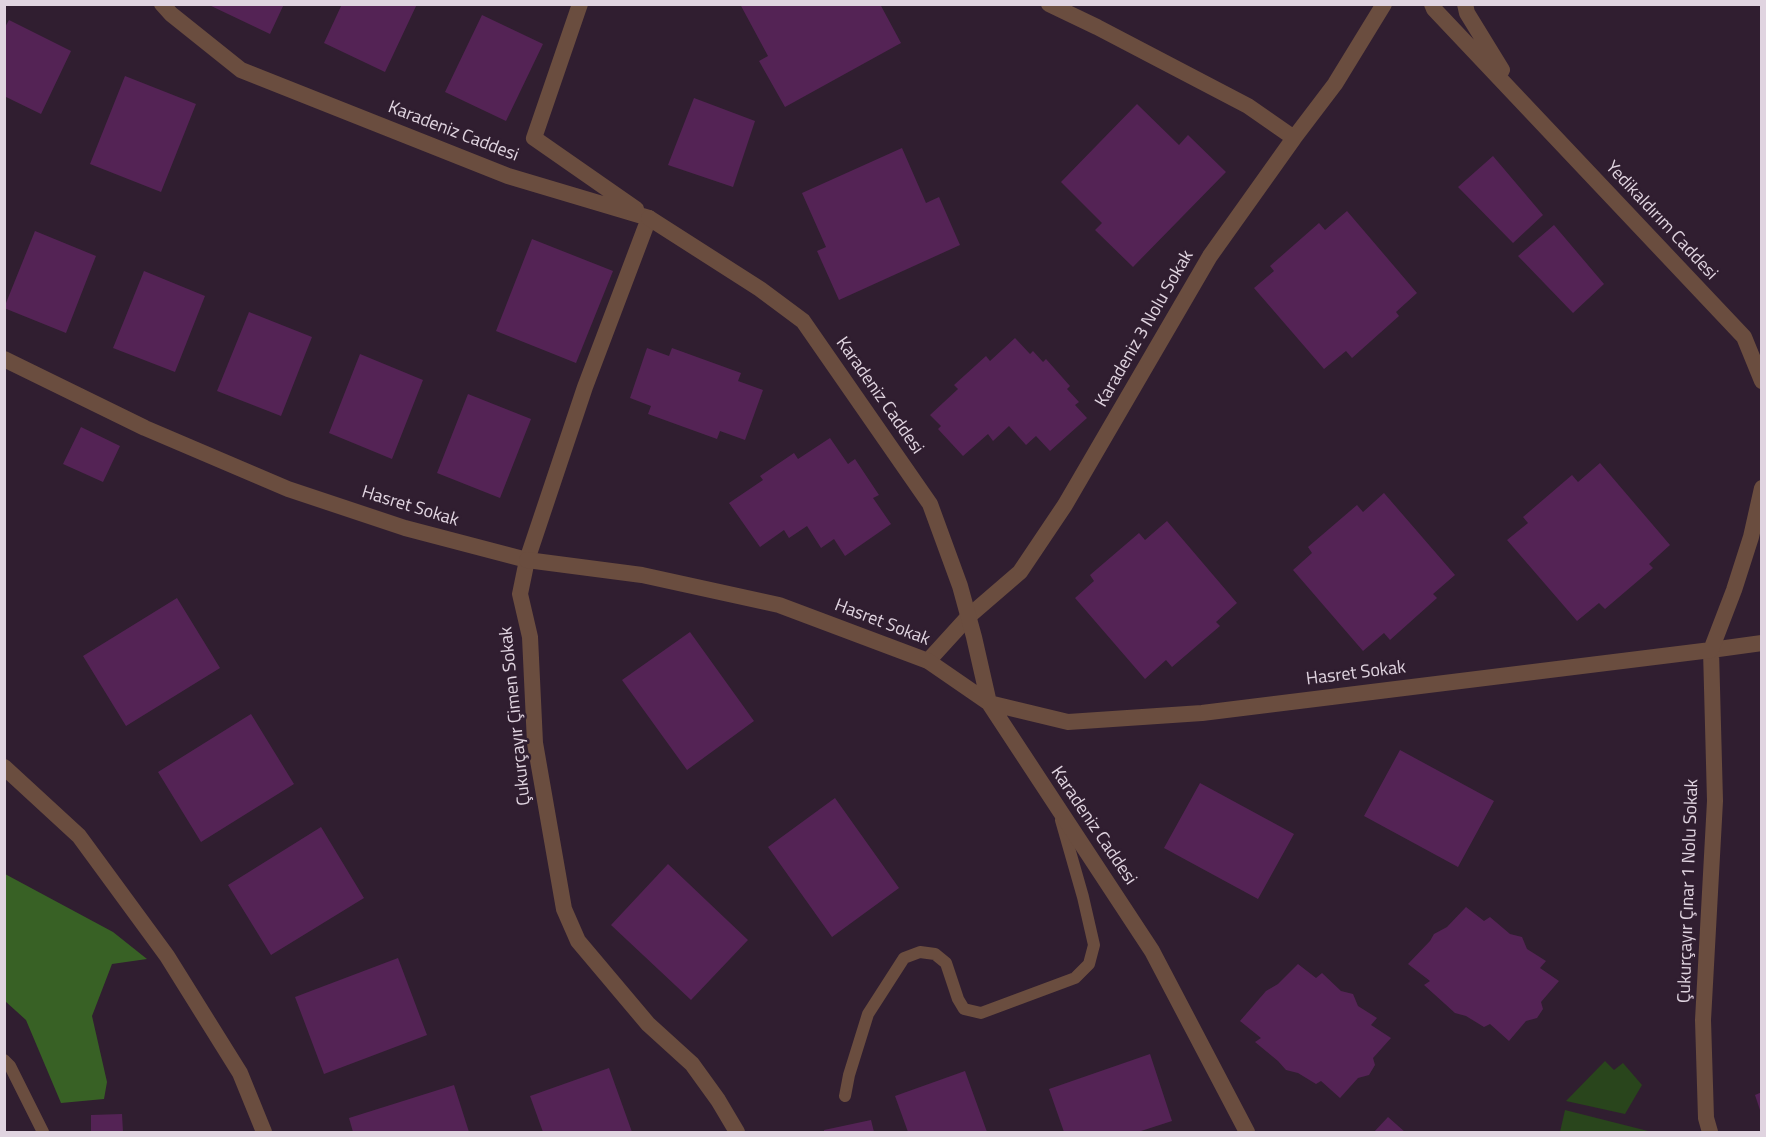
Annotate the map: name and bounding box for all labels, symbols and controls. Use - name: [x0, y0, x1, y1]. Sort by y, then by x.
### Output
- street label: Karadeniz Caddesi: [385, 97, 521, 167]
- street label: Yedikaldırım Caddesi: [1600, 157, 1722, 285]
- street label: Karadeniz 3 Nolu Sokak: [1091, 247, 1199, 411]
- street label: Karadeniz Caddesi: [831, 333, 927, 459]
- street label: Hasret Sokak: [359, 482, 461, 532]
- street label: Hasret Sokak: [831, 595, 933, 651]
- street label: Çukurçayır Çimen Sokak: [496, 625, 536, 807]
- street label: Hasret Sokak: [1305, 657, 1407, 691]
- street label: Karadeniz Caddesi: [1045, 763, 1141, 889]
- street label: Çukurçayır Çınar 1 Nolu Sokak: [1674, 779, 1704, 1003]

